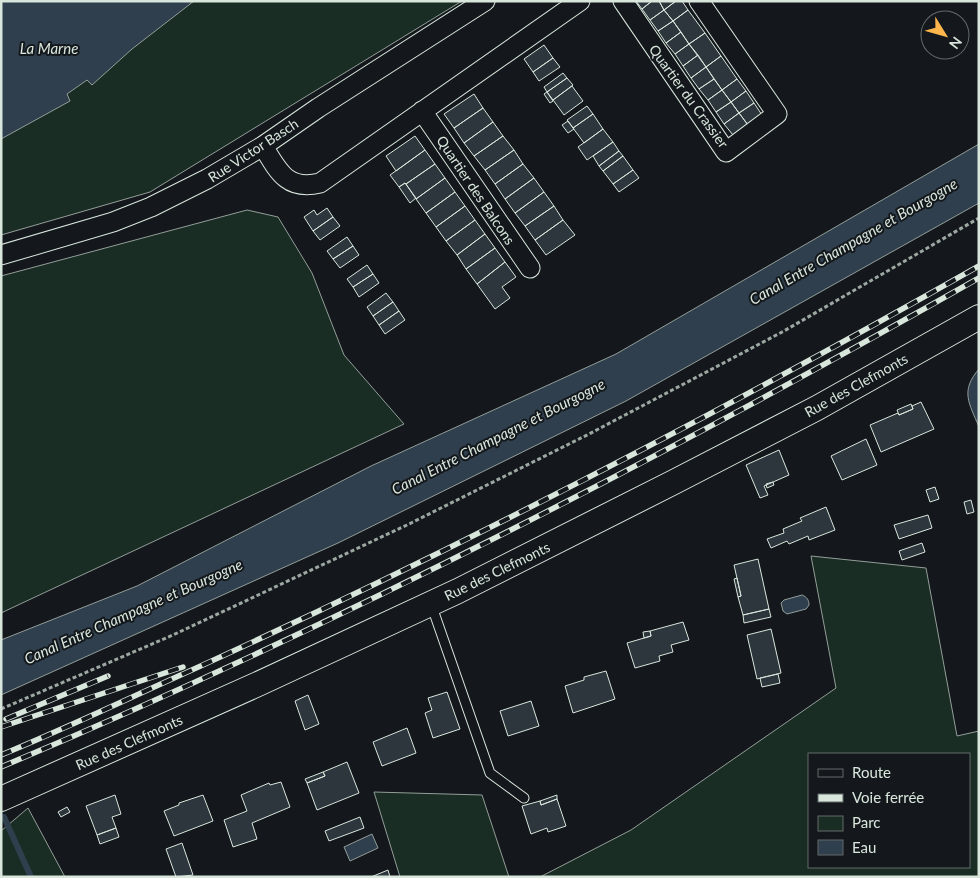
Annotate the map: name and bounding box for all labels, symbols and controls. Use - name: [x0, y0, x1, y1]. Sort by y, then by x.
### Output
- north arrow: [920, 10, 970, 60]
- text: N: [946, 34, 966, 53]
- water label: La Marne: [20, 39, 78, 57]
- street label: Quartier du Crassier: [646, 41, 732, 151]
- street label: Rue Victor Basch: [205, 115, 301, 185]
- street label: Quartier des Balcons: [433, 132, 519, 248]
- water label: Canal Entre Champagne et Bourgogne: [746, 174, 960, 308]
- street label: Rue des Clefmonts: [801, 350, 911, 420]
- water label: Canal Entre Champagne et Bourgogne: [388, 374, 608, 498]
- street label: Rue des Clefmonts: [441, 538, 553, 604]
- water label: Canal Entre Champagne et Bourgogne: [21, 555, 245, 667]
- street label: Rue des Clefmonts: [73, 711, 185, 773]
- legend: [808, 753, 970, 868]
- text: Route: [852, 763, 891, 781]
- text: Voie ferrée: [852, 788, 924, 806]
- text: Parc: [852, 813, 881, 831]
- text: Eau: [852, 838, 876, 856]

